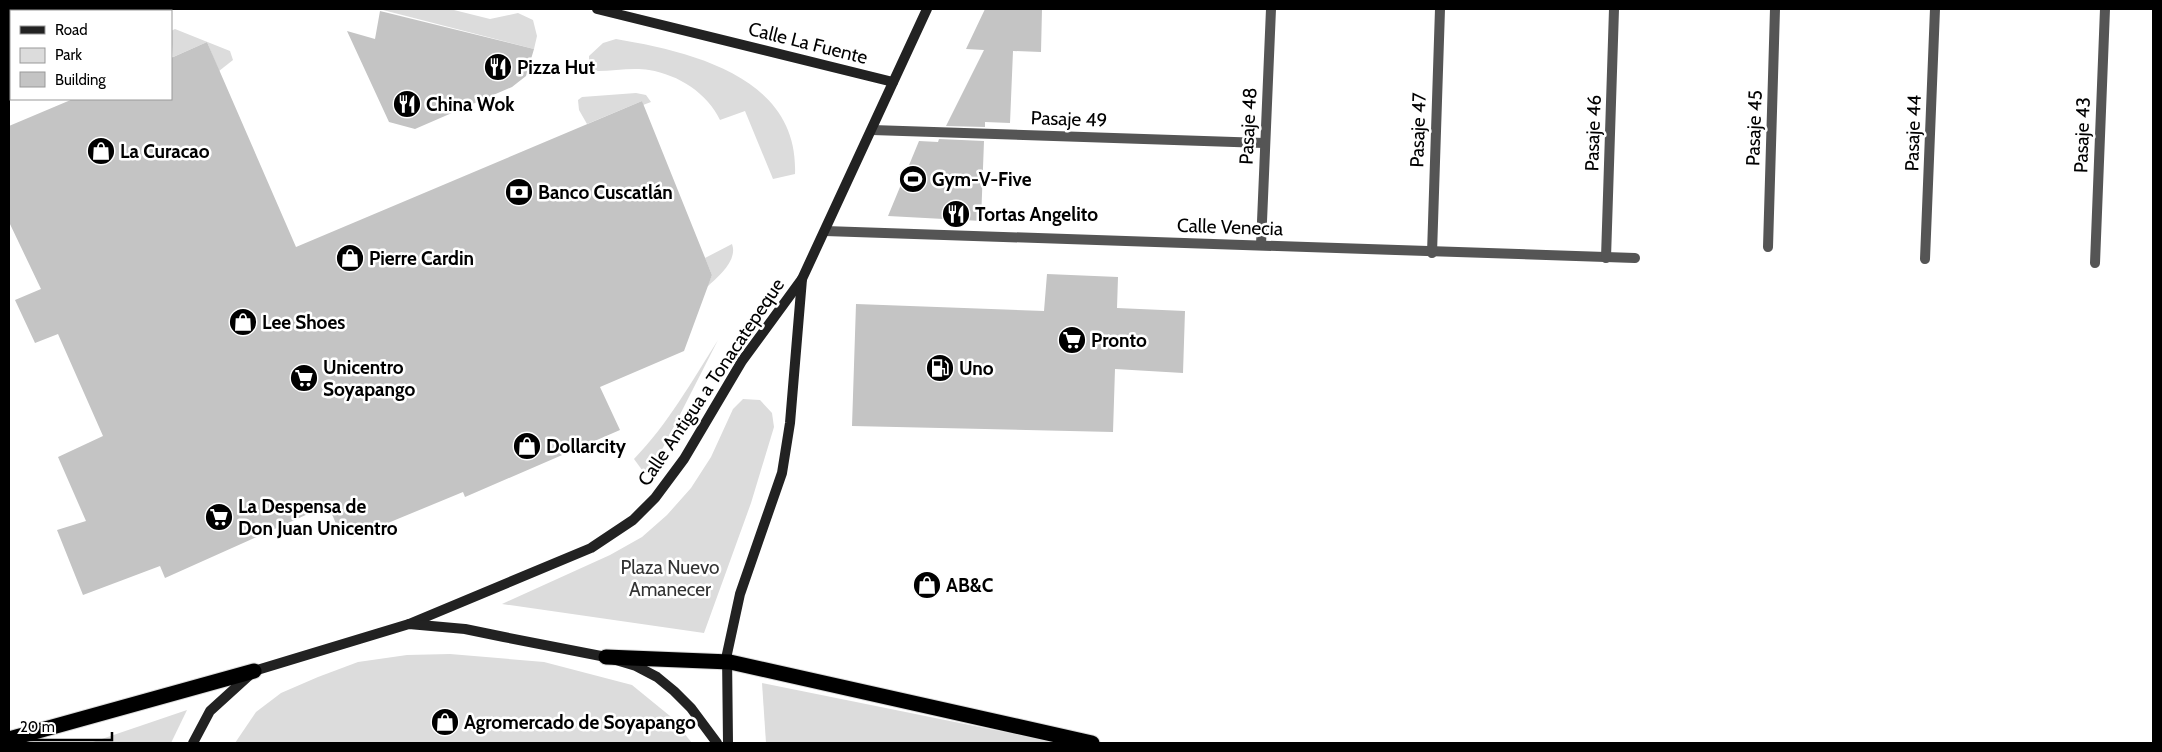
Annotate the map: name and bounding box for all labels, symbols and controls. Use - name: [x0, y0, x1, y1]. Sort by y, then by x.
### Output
- legend: [10, 10, 172, 100]
- street label: Calle La Fuente: [746, 17, 870, 69]
- text: Road: [55, 21, 88, 39]
- text: Park: [55, 46, 82, 64]
- restaurant icon: Pizza Hut: [483, 52, 513, 82]
- place label: Pizza Hut: [517, 56, 596, 79]
- text: Building: [55, 71, 106, 89]
- street label: Pasaje 48: [1234, 87, 1262, 165]
- restaurant icon: China Wok: [392, 89, 422, 119]
- street label: Pasaje 45: [1741, 90, 1767, 166]
- street label: Pasaje 47: [1405, 92, 1431, 168]
- place label: China Wok: [426, 93, 515, 116]
- street label: Pasaje 46: [1580, 94, 1606, 172]
- street label: Pasaje 44: [1900, 94, 1926, 172]
- street label: Pasaje 43: [2069, 97, 2095, 173]
- street label: Pasaje 49: [1030, 106, 1108, 132]
- shop icon: La Curacao: [86, 136, 116, 166]
- place label: La Curacao: [120, 140, 210, 163]
- sports icon: Gym-V-Five: [898, 164, 928, 194]
- place label: Gym-V-Five: [932, 168, 1032, 191]
- bank icon: Banco Cuscatlán: [504, 177, 534, 207]
- place label: Banco Cuscatlán: [538, 181, 673, 204]
- restaurant icon: Tortas Angelito: [941, 199, 971, 229]
- place label: Tortas Angelito: [975, 203, 1098, 226]
- street label: Calle Venecia: [1177, 214, 1283, 240]
- shop icon: Pierre Cardin: [335, 243, 365, 273]
- place label: Pierre Cardin: [369, 247, 474, 270]
- street label: Calle Antigua a Tonacatepeque: [633, 274, 789, 490]
- shop icon: Lee Shoes: [228, 307, 258, 337]
- place label: Lee Shoes: [262, 311, 345, 334]
- supermarket icon: Pronto: [1057, 325, 1087, 355]
- place label: Pronto: [1091, 329, 1147, 352]
- fuel station icon: Uno: [925, 353, 955, 383]
- place label: Unicentro Soyapango: [323, 356, 415, 401]
- place label: Uno: [959, 357, 994, 380]
- supermarket icon: Unicentro Soyapango: [289, 363, 319, 393]
- shop icon: Dollarcity: [512, 431, 542, 461]
- place label: Dollarcity: [546, 435, 627, 458]
- place label: La Despensa de Don Juan Unicentro: [238, 495, 398, 540]
- supermarket icon: La Despensa de Don Juan Unicentro: [204, 502, 234, 532]
- park label: Plaza Nuevo Amanecer: [620, 556, 720, 601]
- shop icon: AB&C: [912, 570, 942, 600]
- place label: AB&C: [946, 574, 993, 597]
- shop icon: Agromercado de Soyapango: [430, 707, 460, 737]
- scale bar: [12, 710, 112, 742]
- place label: Agromercado de Soyapango: [464, 711, 696, 734]
- text: 20 m: [20, 718, 55, 736]

